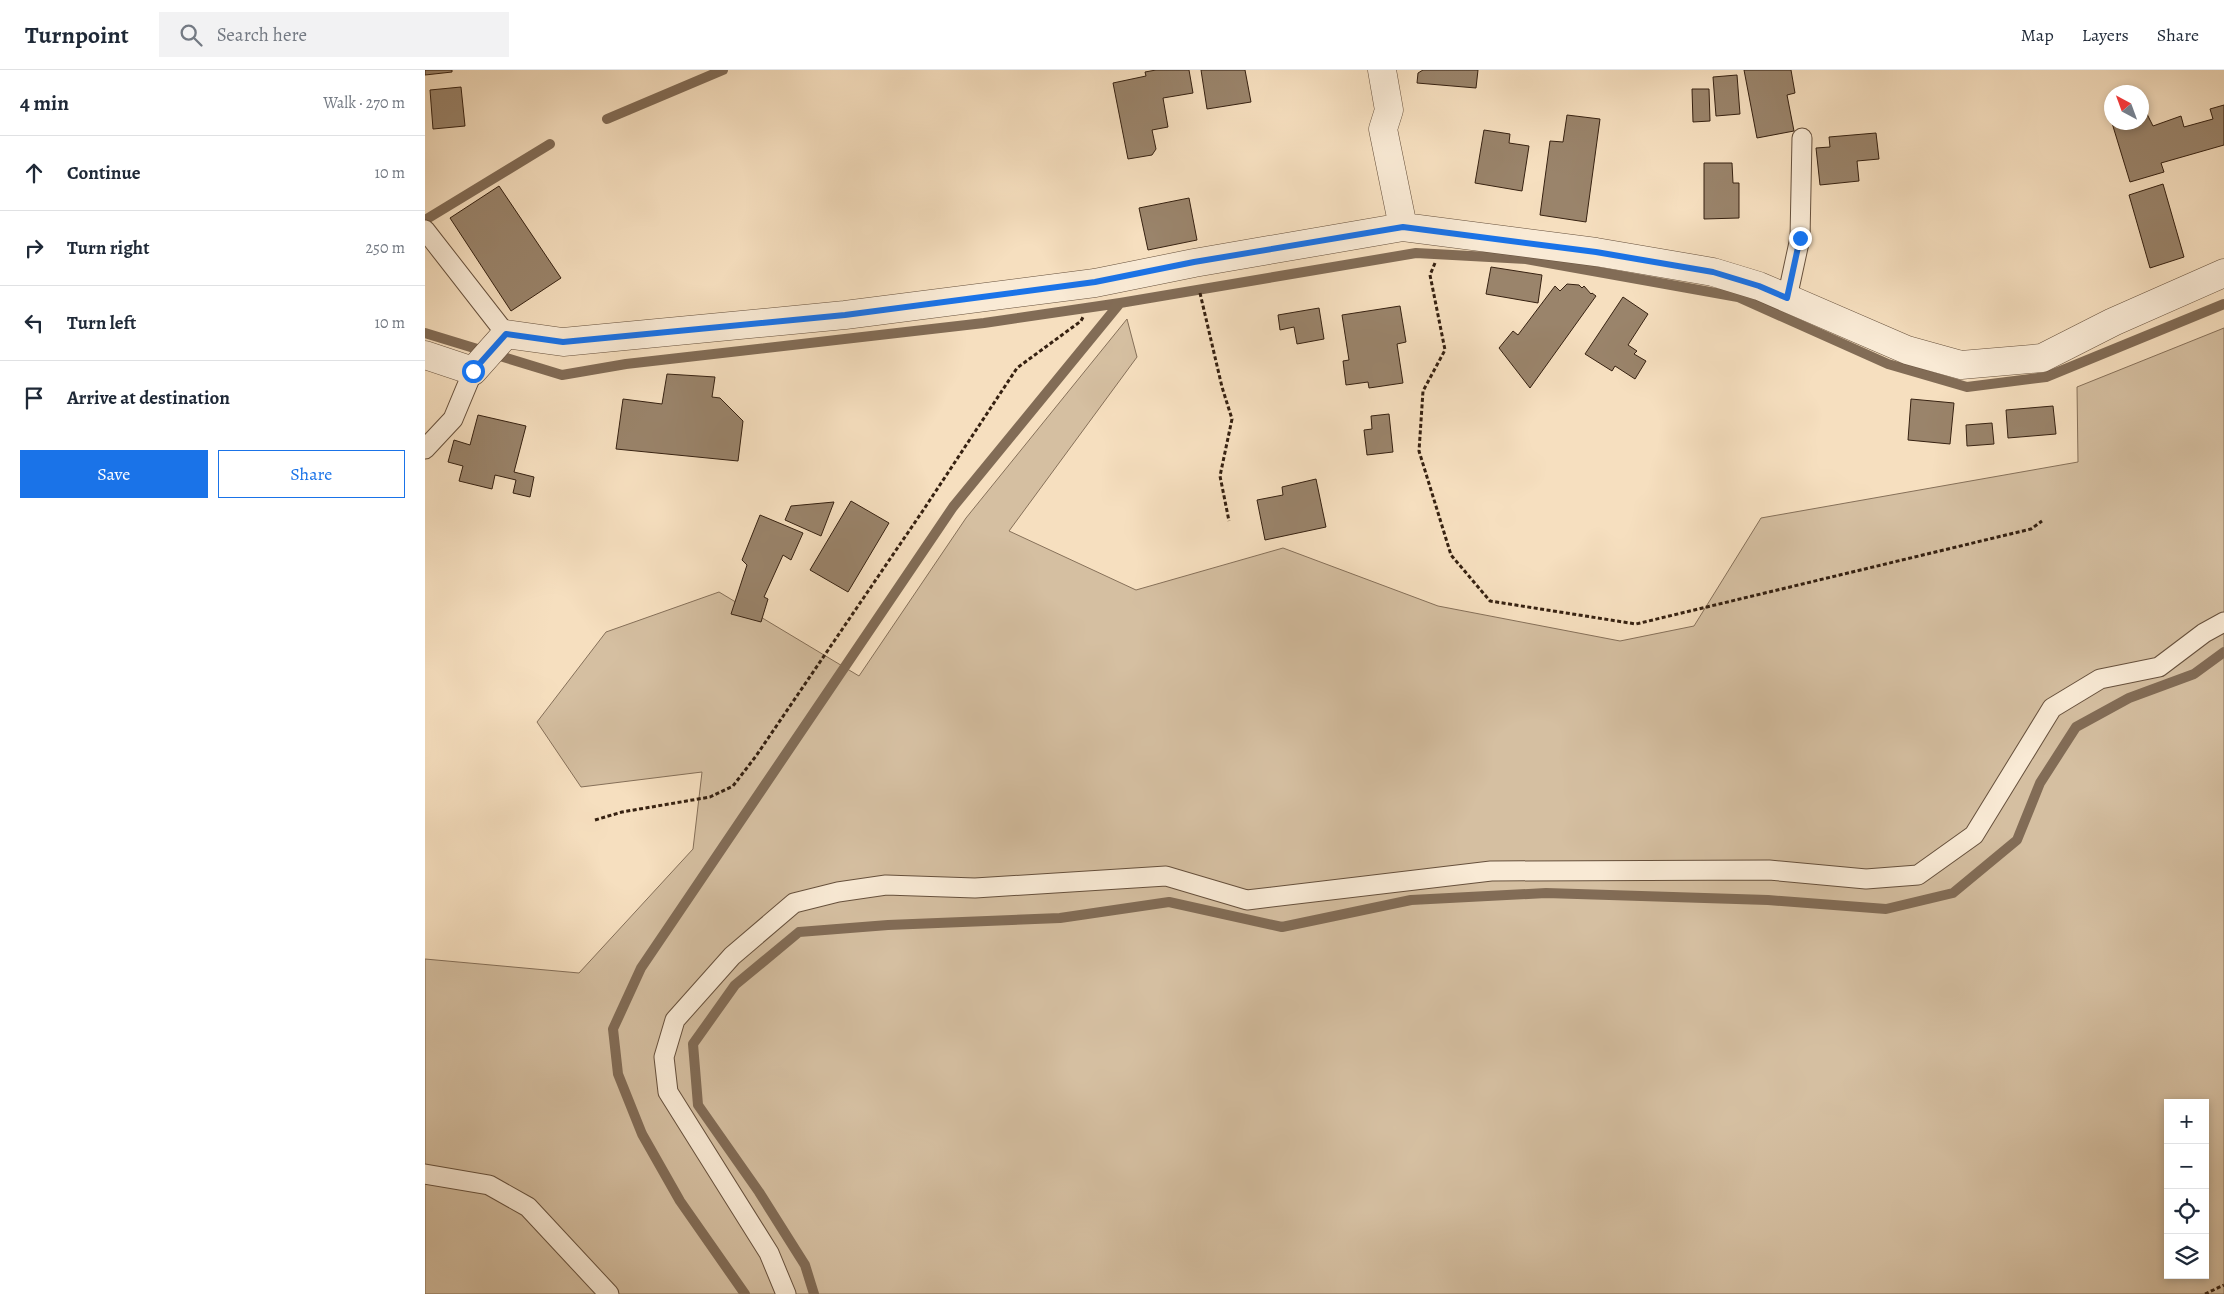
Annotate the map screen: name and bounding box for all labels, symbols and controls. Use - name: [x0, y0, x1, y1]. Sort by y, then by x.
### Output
- search box: [159, 12, 509, 57]
- text: Turnpoint: [25, 19, 129, 51]
- icon: search: [177, 21, 205, 49]
- text: Search here: [217, 22, 307, 48]
- text: Map: [2021, 23, 2054, 47]
- text: Layers: [2082, 23, 2129, 47]
- text: Share: [2157, 23, 2199, 47]
- north arrow: [2104, 85, 2149, 130]
- text: 4 min: [20, 89, 69, 117]
- text: Walk · 270 m: [323, 92, 405, 114]
- icon: ahead: [20, 159, 48, 187]
- text: Continue: [67, 160, 141, 186]
- text: 10 m: [375, 162, 405, 184]
- route end: [1789, 227, 1812, 250]
- icon: right: [20, 234, 48, 262]
- text: Turn right: [67, 235, 149, 261]
- text: 250 m: [366, 237, 405, 259]
- icon: left: [20, 309, 48, 337]
- text: Turn left: [67, 310, 136, 336]
- text: 10 m: [375, 312, 405, 334]
- route start: [462, 360, 485, 383]
- icon: arrive: [20, 384, 48, 412]
- text: Arrive at destination: [67, 385, 230, 411]
- button: Save: [20, 450, 208, 498]
- button: Share: [218, 450, 405, 498]
- map controls: [2164, 1099, 2209, 1279]
- button: +: [2164, 1099, 2209, 1144]
- button: −: [2164, 1144, 2209, 1189]
- button: locate: [2164, 1189, 2209, 1234]
- button: layers: [2164, 1234, 2209, 1279]

